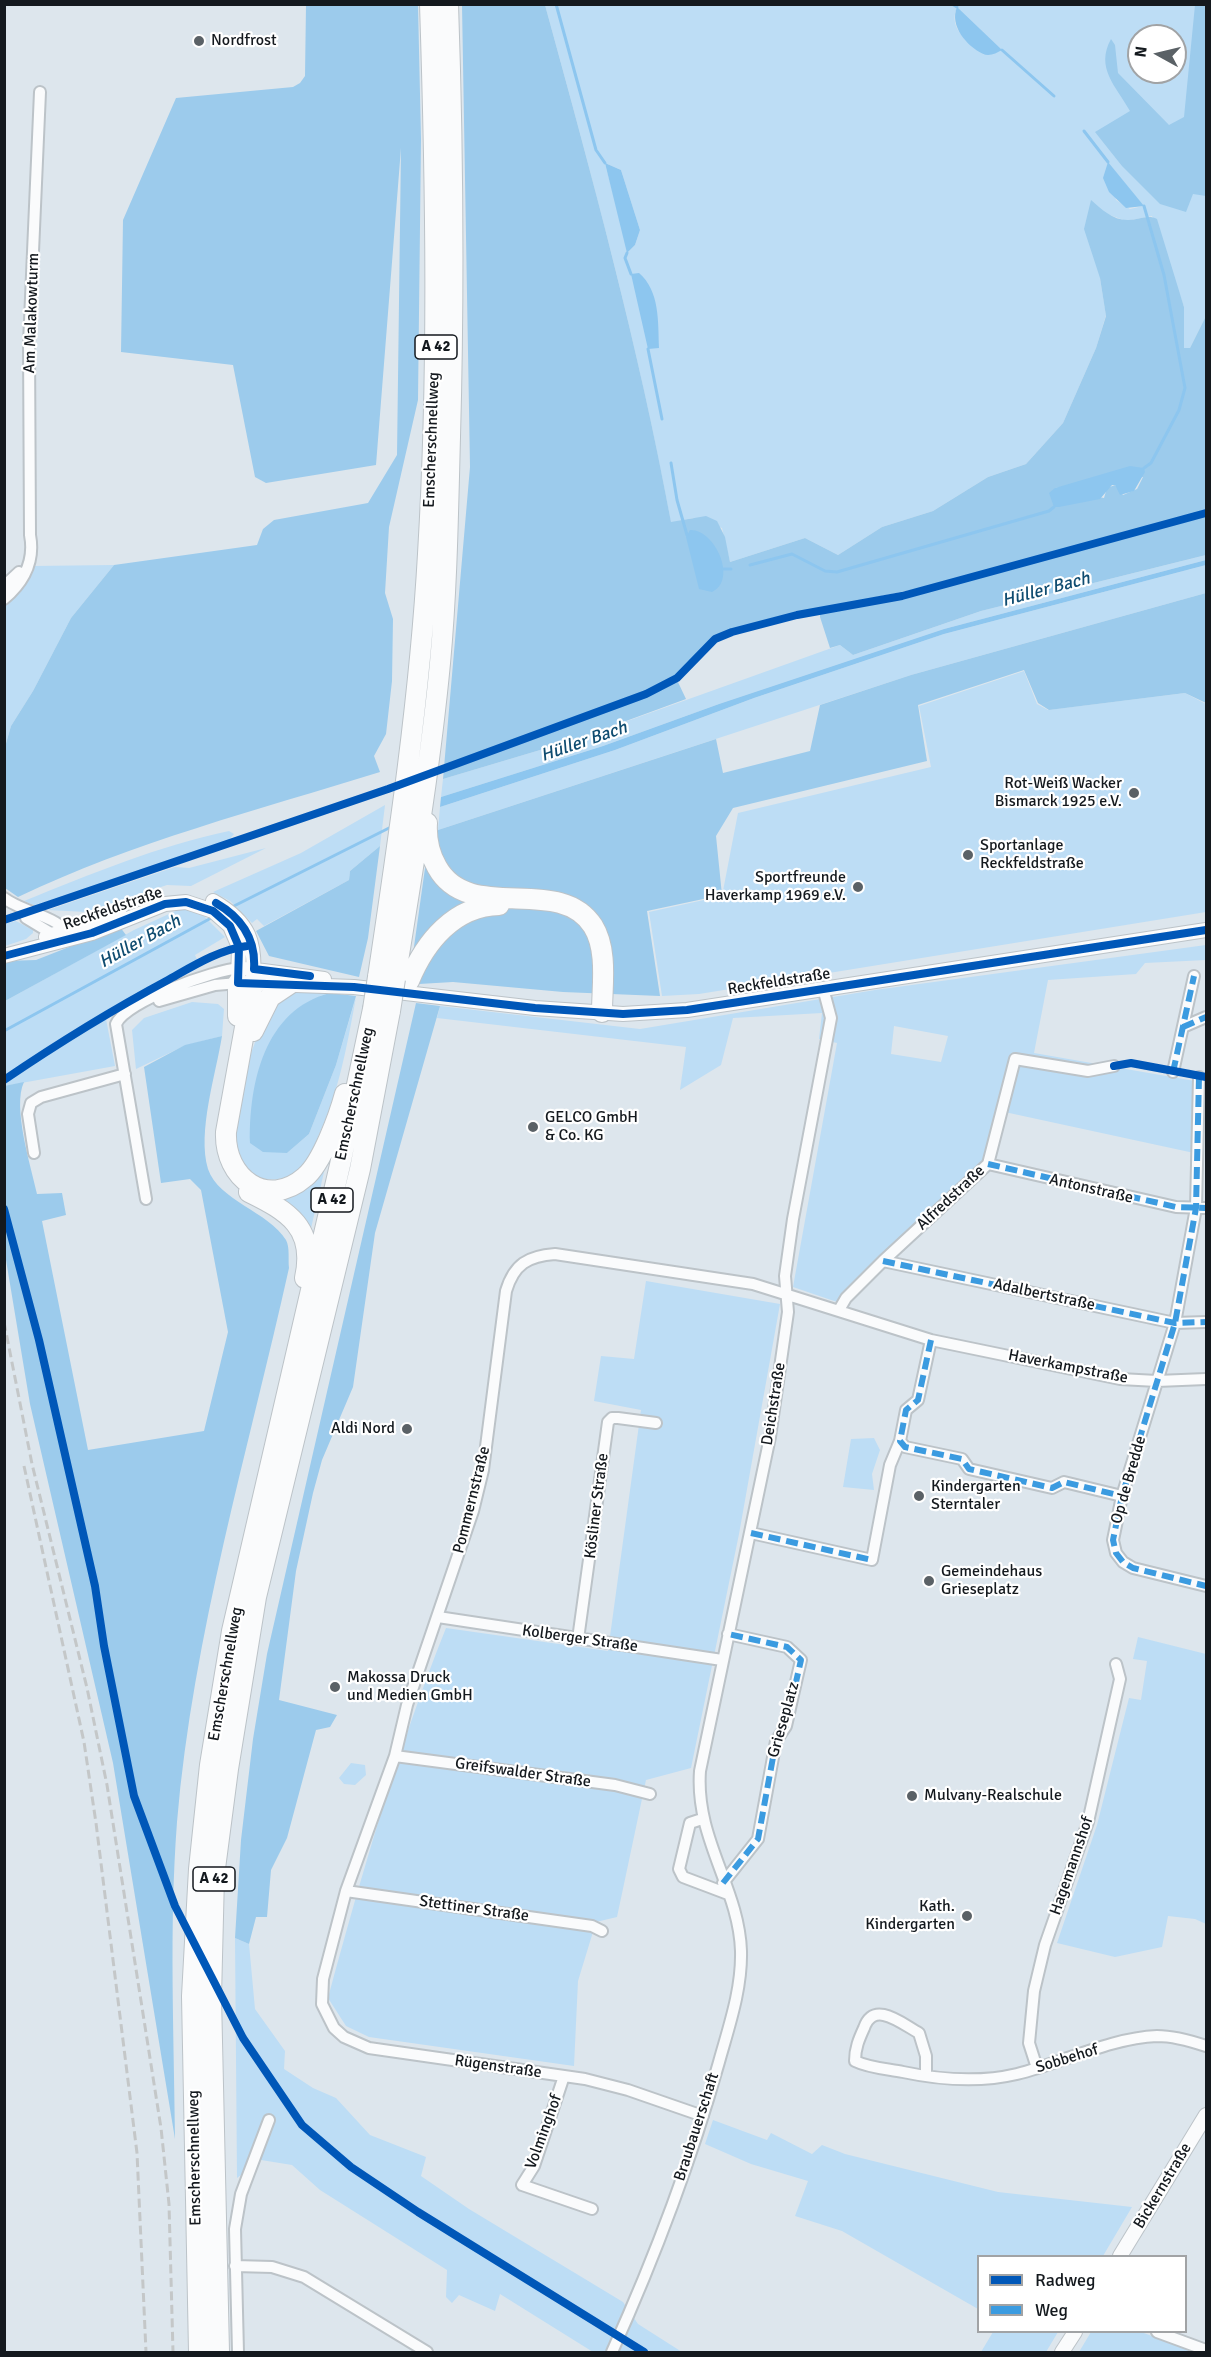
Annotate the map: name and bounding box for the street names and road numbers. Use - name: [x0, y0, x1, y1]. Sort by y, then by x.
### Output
- street label: Am Malakowturm: [20, 252, 44, 374]
- road number: A 42: [415, 335, 457, 359]
- street label: Emscherschnellweg: [420, 372, 444, 508]
- street label: Reckfeldstraße: [61, 883, 165, 935]
- street label: Reckfeldstraße: [726, 964, 832, 1000]
- street label: Emscherschnellweg: [331, 1026, 379, 1162]
- street label: Alfredstraße: [913, 1161, 989, 1235]
- street label: Antonstraße: [1047, 1170, 1135, 1208]
- road number: A 42: [311, 1188, 353, 1212]
- street label: Adalbertstraße: [991, 1275, 1097, 1315]
- street label: Haverkampstraße: [1007, 1346, 1129, 1388]
- street label: Deichstraße: [758, 1361, 790, 1447]
- street label: Op de Bredde: [1107, 1434, 1151, 1526]
- street label: Pommernstraße: [449, 1445, 495, 1555]
- street label: Kösliner Straße: [581, 1452, 613, 1560]
- street label: Emscherschnellweg: [205, 1605, 247, 1743]
- street label: Kolberger Straße: [521, 1621, 639, 1657]
- street label: Grieseplatz: [764, 1680, 804, 1760]
- street label: Greifswalder Straße: [454, 1754, 592, 1792]
- street label: Hagemannshof: [1046, 1814, 1098, 1918]
- road number: A 42: [193, 1867, 235, 1891]
- street label: Stettiner Straße: [418, 1892, 530, 1926]
- street label: Sobbehof: [1033, 2040, 1101, 2078]
- street label: Rügenstraße: [453, 2051, 543, 2083]
- street label: Braubauerschaft: [670, 2070, 724, 2184]
- street label: Emscherschnellweg: [184, 2090, 206, 2226]
- street label: Volminghof: [522, 2092, 566, 2172]
- street label: Bickernstraße: [1130, 2140, 1196, 2232]

